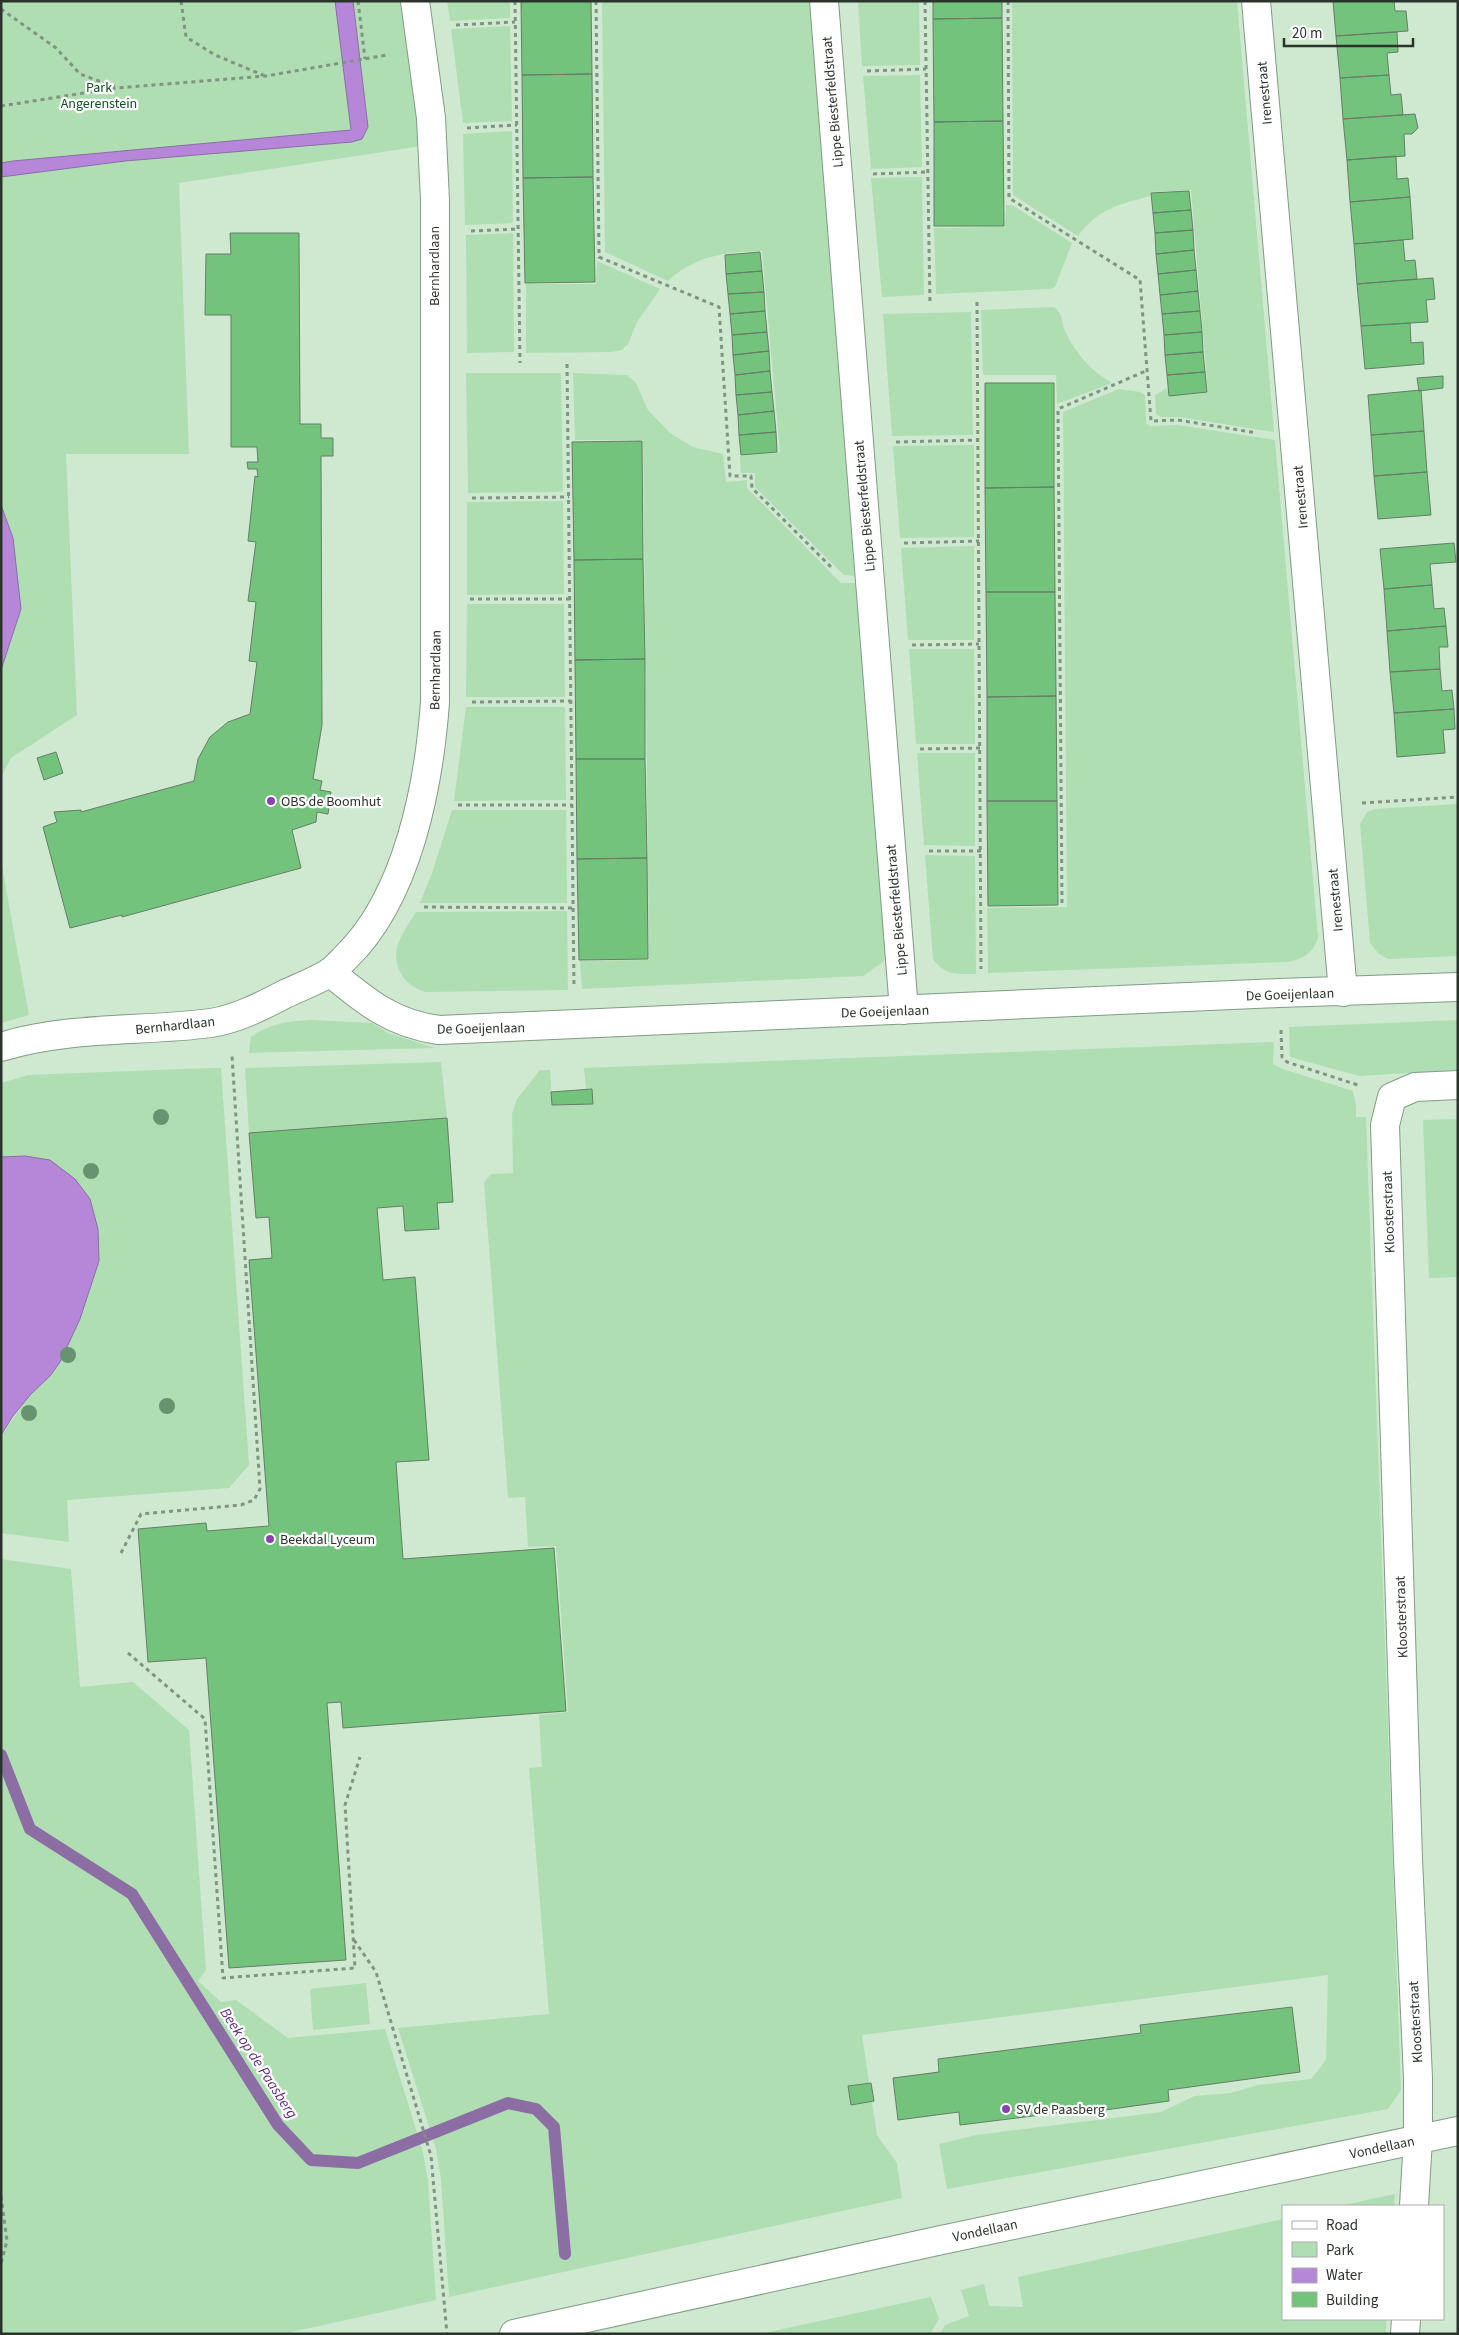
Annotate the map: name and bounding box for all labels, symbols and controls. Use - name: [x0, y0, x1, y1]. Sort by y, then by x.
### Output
- scale bar: [1284, 15, 1413, 47]
- text: 20 m: [1292, 23, 1322, 44]
- street label: Lippe Biesterfeldstraat: [817, 35, 849, 168]
- street label: Irenestraat: [1252, 60, 1278, 125]
- park label: Park Angerenstein: [61, 78, 137, 114]
- street label: Bernhardlaan: [425, 226, 445, 306]
- street label: Lippe Biesterfeldstraat: [849, 439, 881, 572]
- street label: Irenestraat: [1288, 464, 1314, 529]
- street label: Bernhardlaan: [425, 630, 447, 710]
- place label: OBS de Boomhut: [281, 792, 381, 812]
- marker: OBS de Boomhut: [265, 795, 277, 807]
- street label: Lippe Biesterfeldstraat: [881, 843, 913, 976]
- street label: Irenestraat: [1323, 867, 1349, 932]
- street label: De Goeijenlaan: [1246, 983, 1335, 1007]
- street label: De Goeijenlaan: [841, 1000, 930, 1024]
- street label: Bernhardlaan: [134, 1012, 216, 1040]
- street label: De Goeijenlaan: [437, 1018, 525, 1040]
- street label: Kloosterstraat: [1378, 1170, 1400, 1253]
- place label: Beekdal Lyceum: [280, 1530, 375, 1550]
- marker: Beekdal Lyceum: [264, 1533, 276, 1545]
- street label: Kloosterstraat: [1391, 1575, 1413, 1658]
- street label: Kloosterstraat: [1404, 1980, 1428, 2064]
- water label: Beek op de Paasberg: [215, 2004, 302, 2123]
- place label: SV de Paasberg: [1016, 2100, 1105, 2120]
- marker: SV de Paasberg: [1000, 2103, 1012, 2115]
- street label: Vondellaan: [1348, 2131, 1417, 2165]
- legend: [1282, 2205, 1444, 2320]
- street label: Vondellaan: [951, 2214, 1020, 2248]
- text: Road: [1326, 2215, 1358, 2236]
- text: Park: [1326, 2240, 1355, 2261]
- text: Water: [1326, 2265, 1363, 2286]
- text: Building: [1326, 2290, 1379, 2311]

